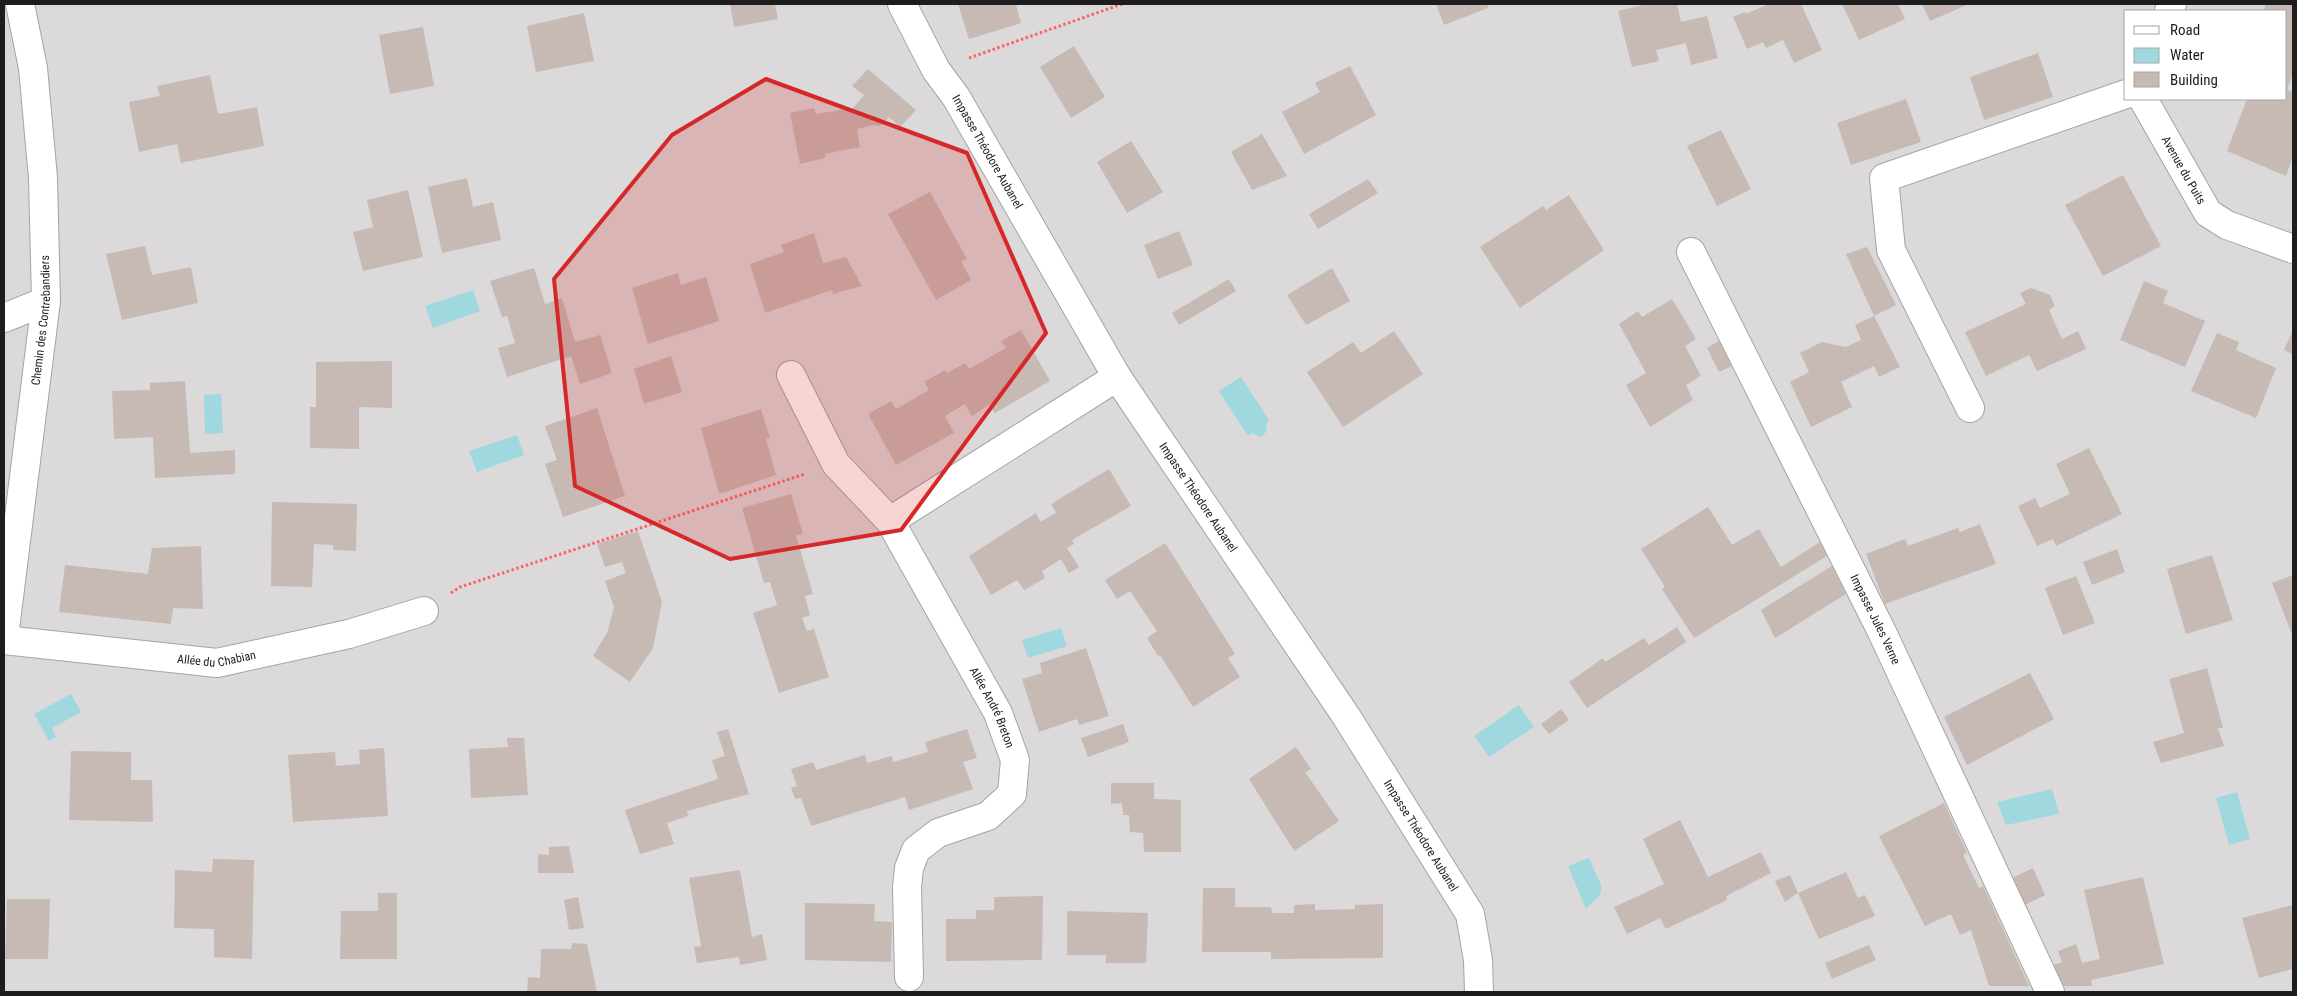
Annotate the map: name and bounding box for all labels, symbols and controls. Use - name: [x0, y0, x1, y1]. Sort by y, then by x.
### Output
- legend: [2124, 10, 2287, 100]
- text: Road: [2170, 21, 2200, 39]
- text: Water: [2170, 46, 2205, 64]
- text: Building: [2170, 71, 2218, 89]
- street label: Impasse Théodore Aubanel: [949, 92, 1026, 211]
- street label: Avenue du Puits: [2159, 134, 2209, 207]
- street label: Chemin des Contrebandiers: [29, 255, 53, 386]
- street label: Impasse Théodore Aubanel: [1156, 440, 1240, 555]
- street label: Impasse Jules Verne: [1847, 572, 1903, 667]
- street label: Allée du Chabian: [176, 648, 257, 670]
- street label: Allée André Breton: [967, 665, 1017, 750]
- street label: Impasse Théodore Aubanel: [1381, 777, 1461, 894]

